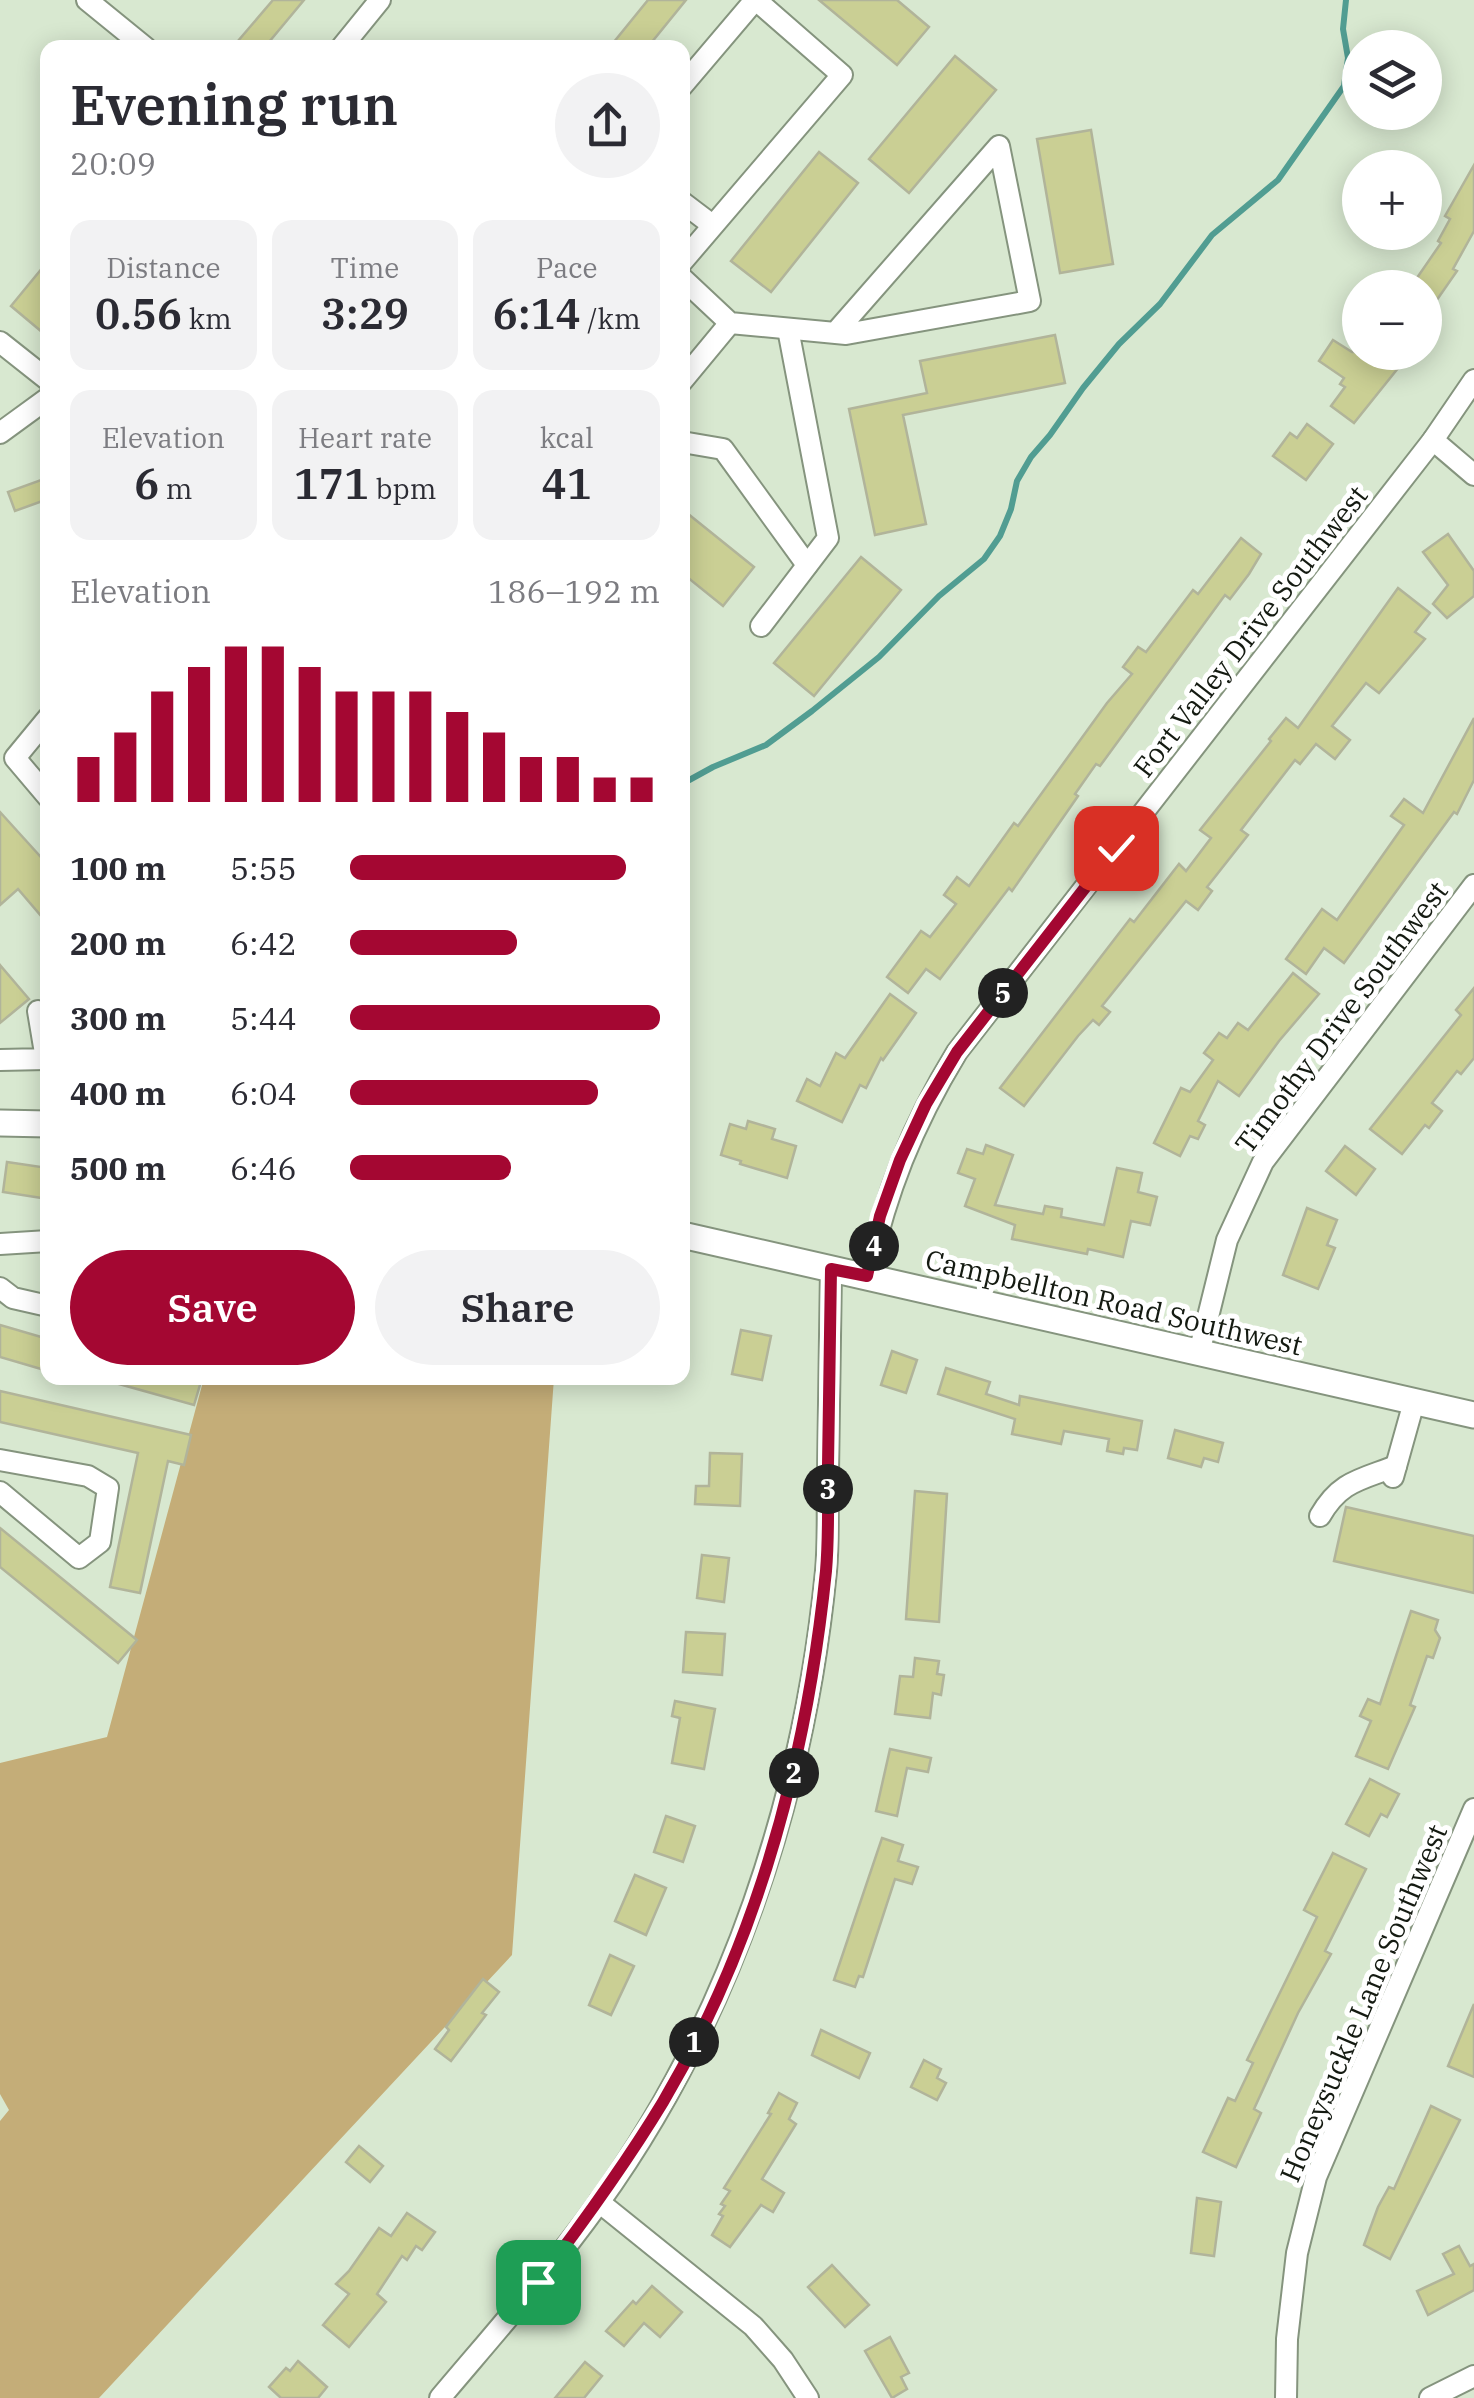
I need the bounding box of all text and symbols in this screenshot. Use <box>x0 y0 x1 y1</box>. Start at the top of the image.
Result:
map controls <box>1342 30 1442 370</box>
button: layers <box>1342 30 1442 130</box>
text: Evening run <box>70 69 398 140</box>
button: share <box>555 73 660 178</box>
text: 20:09 <box>70 142 156 184</box>
button: + <box>1342 150 1442 250</box>
text: Distance <box>106 249 220 286</box>
text: Time <box>331 249 399 286</box>
text: Pace <box>536 249 597 286</box>
button: − <box>1342 270 1442 370</box>
text: 0.56 <box>95 286 182 341</box>
text: 3:29 <box>321 286 409 341</box>
text: 6:14 <box>493 286 581 341</box>
text: km <box>182 300 232 337</box>
text: /km <box>581 300 641 337</box>
text: Elevation <box>102 419 225 456</box>
text: Heart rate <box>298 419 432 456</box>
text: kcal <box>540 419 594 456</box>
text: 6 <box>134 456 159 511</box>
text: 171 <box>294 456 369 511</box>
text: 41 <box>541 456 592 511</box>
text: m <box>159 470 193 507</box>
text: bpm <box>369 470 436 507</box>
street label: Fort Valley Drive Southwest <box>1125 478 1376 784</box>
text: Elevation <box>70 570 211 612</box>
text: 186–192 m <box>488 570 660 612</box>
pin <box>1074 806 1159 891</box>
icon: check <box>1089 821 1144 876</box>
text: 100 m <box>70 847 166 889</box>
text: 5:55 <box>230 847 297 889</box>
street label: Timothy Drive Southwest <box>1226 873 1456 1161</box>
text: 200 m <box>70 922 166 964</box>
text: 6:42 <box>230 922 297 964</box>
pin: 5 <box>978 968 1028 1018</box>
text: 5 <box>995 974 1011 1011</box>
text: 300 m <box>70 997 166 1039</box>
text: 5:44 <box>230 997 297 1039</box>
text: 400 m <box>70 1072 166 1114</box>
text: 6:04 <box>230 1072 297 1114</box>
text: 500 m <box>70 1147 166 1189</box>
text: 6:46 <box>230 1147 297 1189</box>
pin: 4 <box>849 1221 899 1271</box>
text: 4 <box>866 1227 882 1264</box>
street label: Campbellton Road Southwest <box>922 1241 1306 1363</box>
button: Save <box>70 1250 355 1365</box>
button: Share <box>375 1250 660 1365</box>
pin: 3 <box>803 1464 853 1514</box>
text: 3 <box>820 1470 836 1507</box>
pin: 2 <box>769 1748 819 1798</box>
text: 2 <box>786 1754 802 1791</box>
street label: Honeysuckle Lane Southwest <box>1271 1819 1455 2187</box>
pin: 1 <box>669 2017 719 2067</box>
text: 1 <box>686 2023 702 2060</box>
pin <box>496 2240 581 2325</box>
icon: arrive <box>511 2255 566 2310</box>

